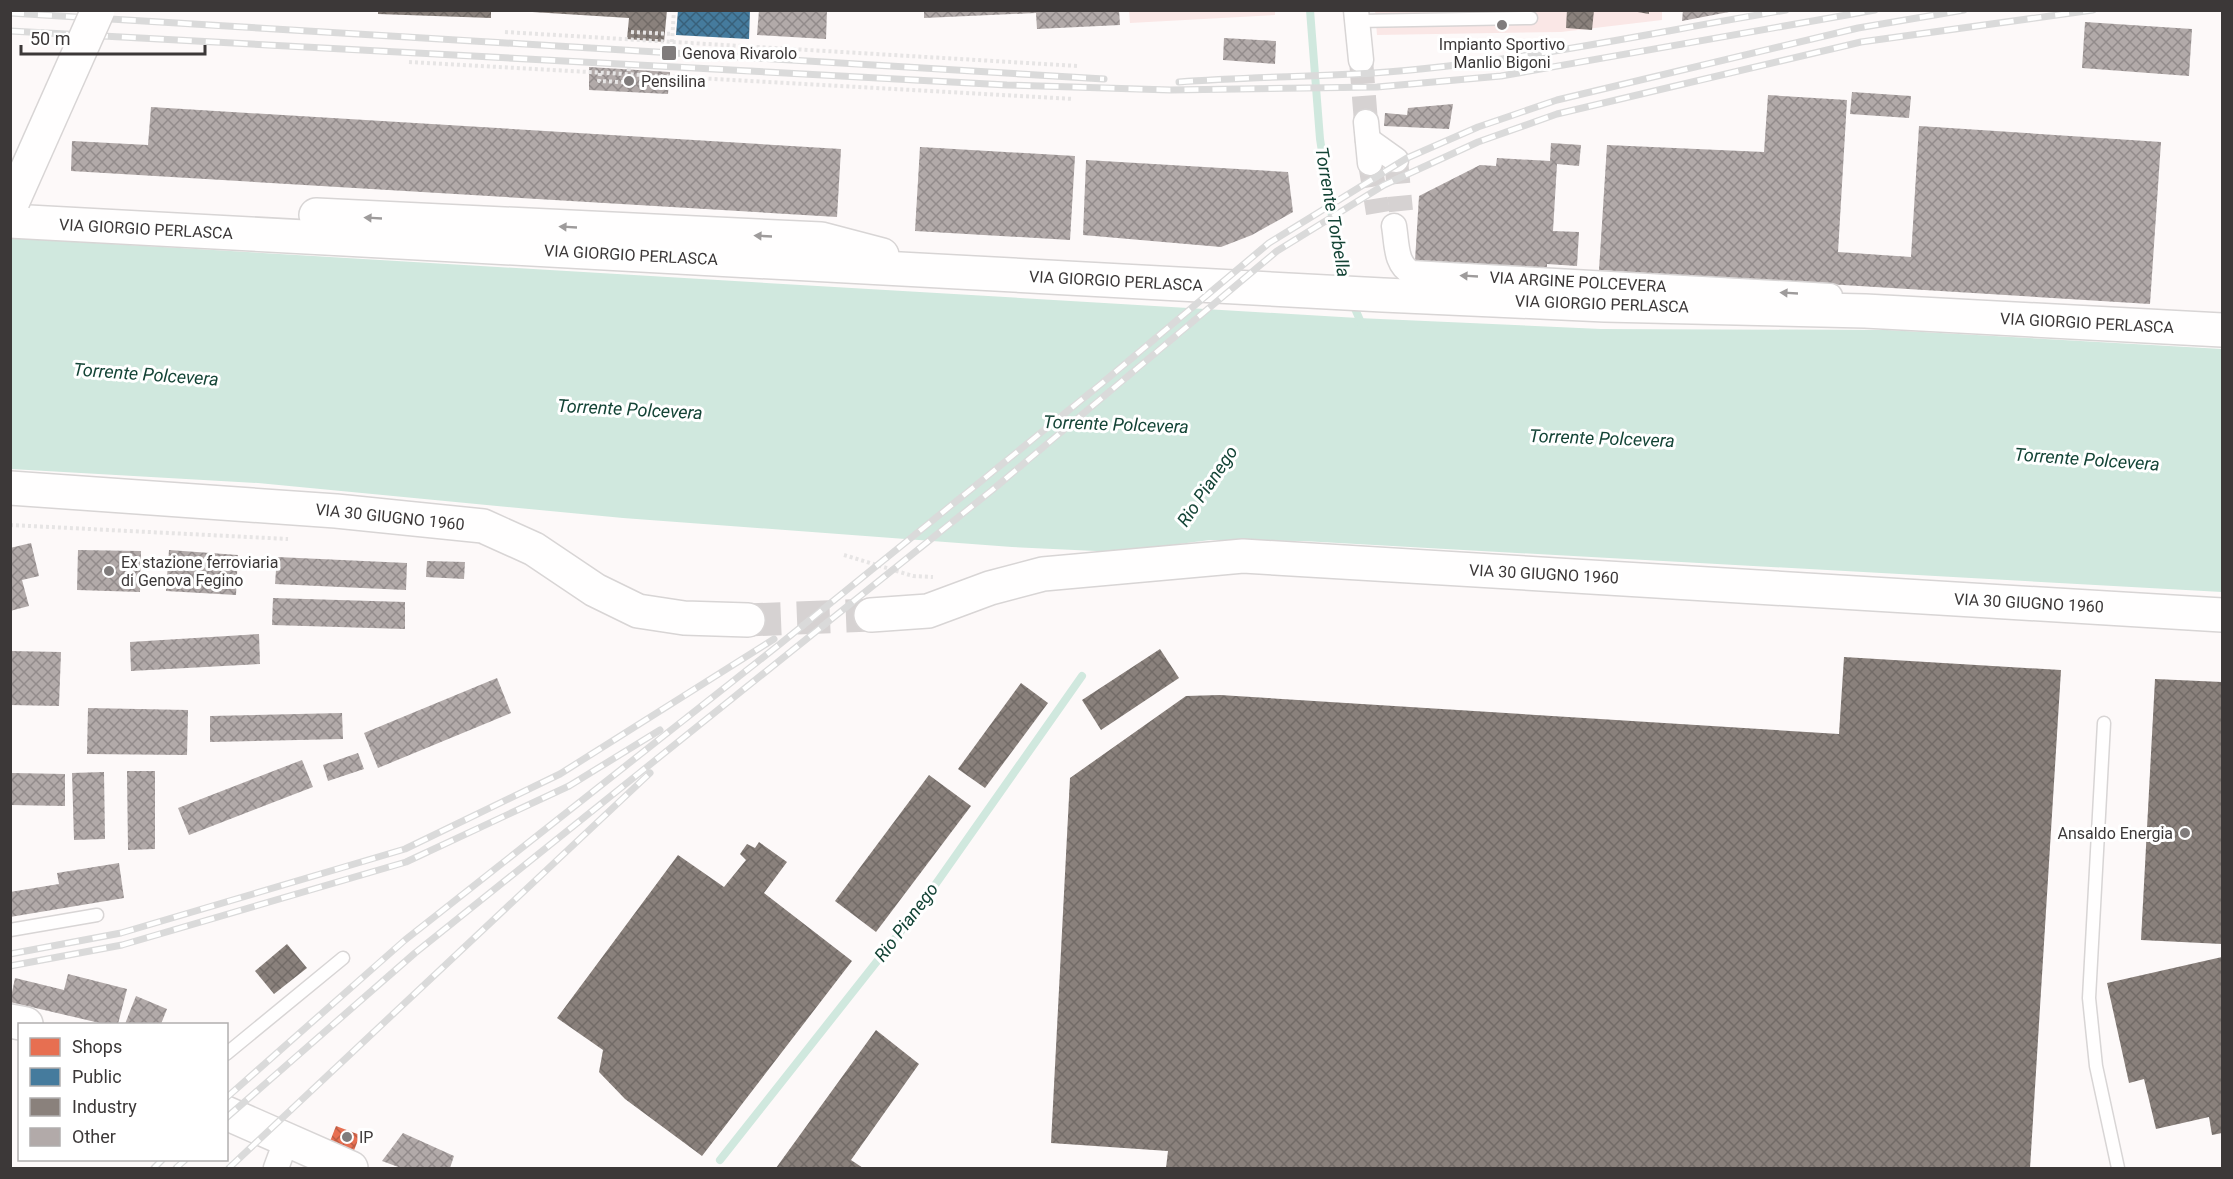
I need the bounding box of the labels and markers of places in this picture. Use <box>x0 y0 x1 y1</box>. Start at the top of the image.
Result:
marker: Impianto Sportivo Manlio Bigoni <box>1495 18 1509 32</box>
place label: Impianto Sportivo Manlio Bigoni <box>1439 35 1565 72</box>
marker: Genova Rivarolo <box>660 44 678 62</box>
place label: Genova Rivarolo <box>682 44 797 63</box>
place label: Pensilina <box>641 72 706 91</box>
marker: Pensilina <box>622 74 636 88</box>
place label: Ex stazione ferroviaria di Genova Fegino <box>121 553 278 590</box>
marker: Ex stazione ferroviaria di Genova Fegino <box>102 564 116 578</box>
place label: Ansaldo Energia <box>2057 824 2173 843</box>
marker: Ansaldo Energia <box>2178 826 2192 840</box>
place label: IP <box>359 1128 373 1147</box>
marker: IP <box>340 1130 354 1144</box>

